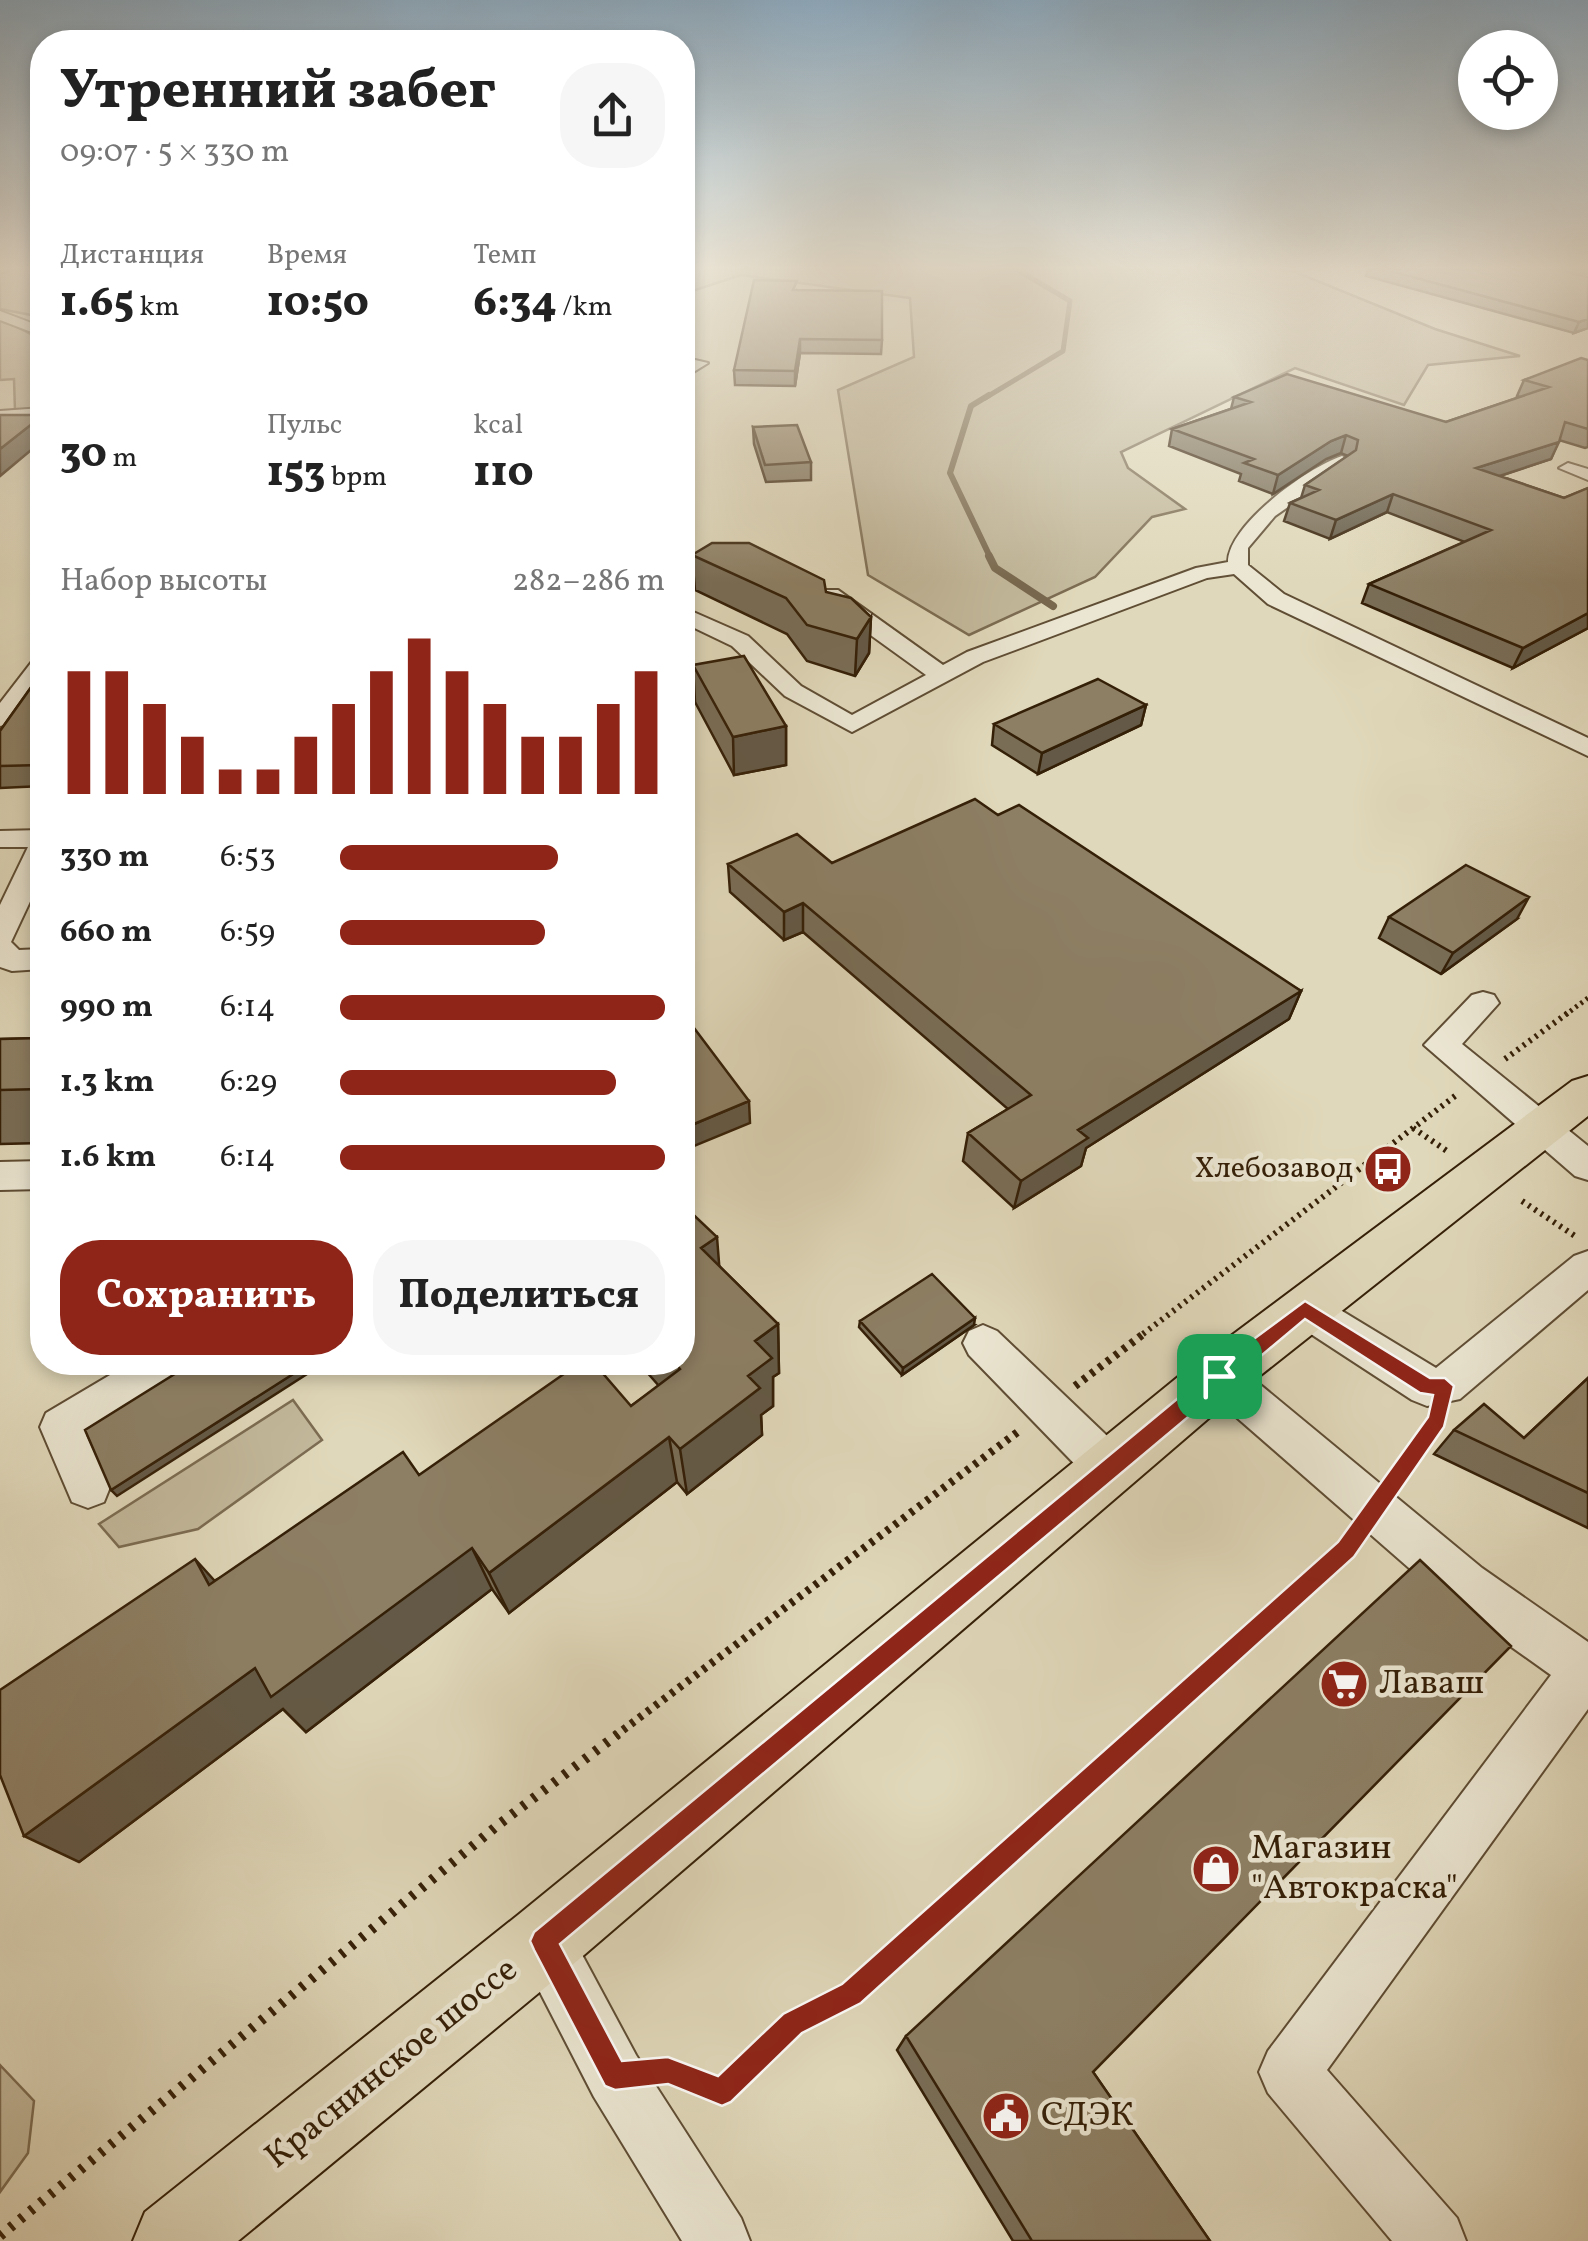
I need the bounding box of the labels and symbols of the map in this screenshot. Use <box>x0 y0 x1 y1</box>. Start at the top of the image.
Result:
bus stop icon: Хлебозавод <box>1362 1143 1414 1195</box>
place label: Хлебозавод <box>1194 1148 1353 1190</box>
pin <box>1177 1334 1262 1419</box>
supermarket icon: Лаваш <box>1318 1658 1370 1710</box>
place label: Лаваш <box>1379 1660 1484 1708</box>
place label: Магазин "Автокраска" <box>1251 1825 1458 1913</box>
shop icon: Магазин "Автокраска" <box>1190 1843 1242 1895</box>
street label: Краснинское шоссе <box>256 1947 528 2181</box>
public building icon: СДЭК <box>980 2090 1032 2142</box>
place label: СДЭК <box>1041 2092 1134 2140</box>

